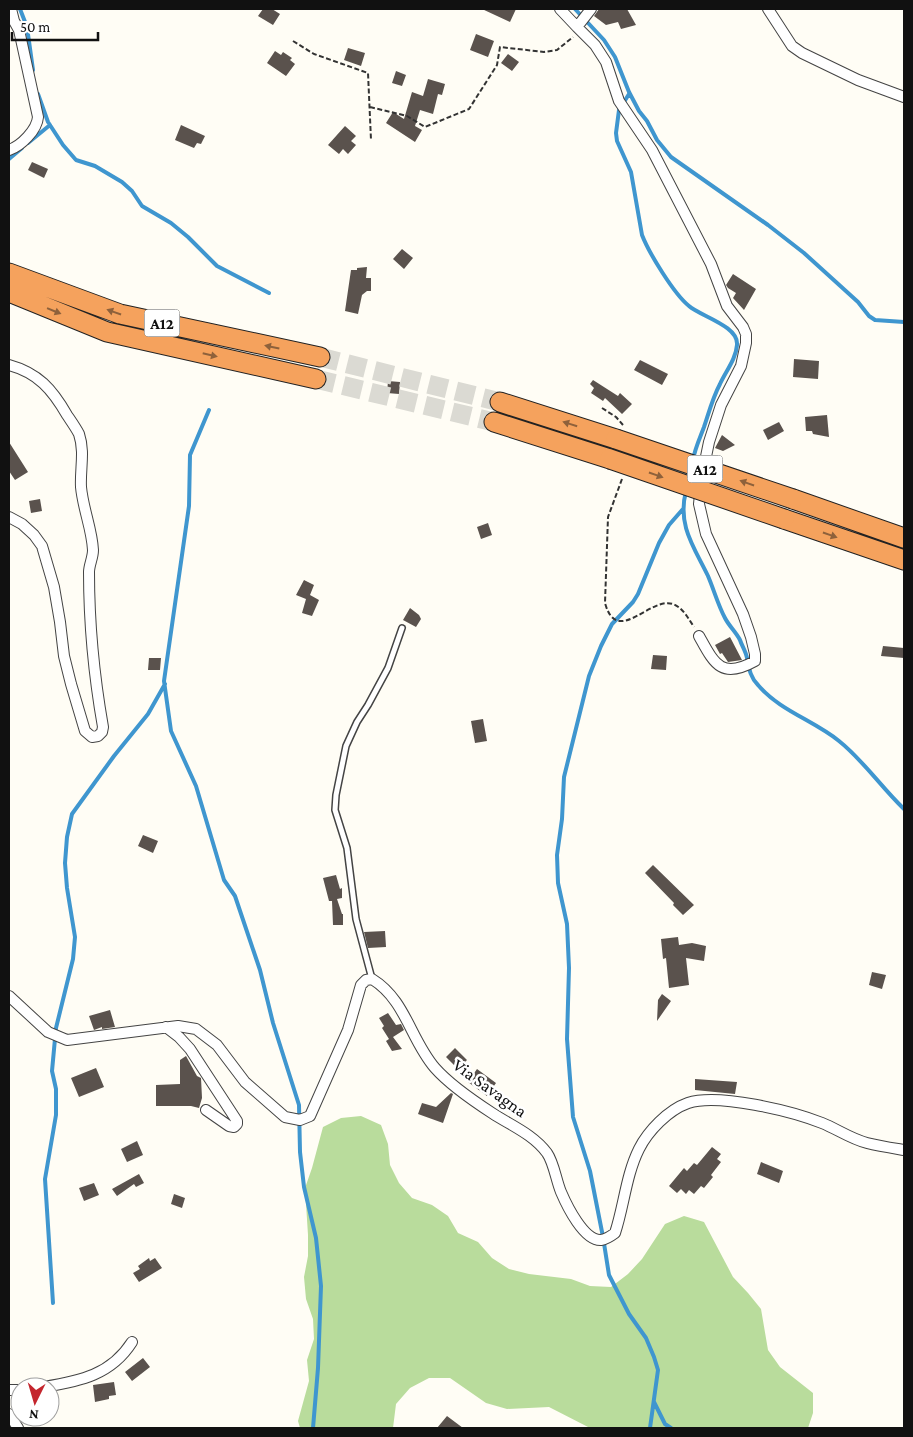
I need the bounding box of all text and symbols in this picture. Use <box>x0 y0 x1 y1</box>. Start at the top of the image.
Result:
scale bar <box>12 10 99 42</box>
text: 50 m <box>20 19 50 35</box>
one-way arrow <box>47 307 61 315</box>
one-way arrow <box>106 308 121 315</box>
road number: A12 <box>144 309 180 336</box>
one-way arrow <box>265 343 280 351</box>
one-way arrow <box>202 351 217 359</box>
one-way arrow <box>562 420 577 428</box>
road number: A12 <box>688 456 722 482</box>
one-way arrow <box>649 471 664 479</box>
one-way arrow <box>739 479 754 487</box>
one-way arrow <box>823 532 838 539</box>
street label: Via Savagna <box>449 1055 531 1121</box>
north arrow <box>10 1377 60 1427</box>
text: N <box>28 1407 39 1423</box>

